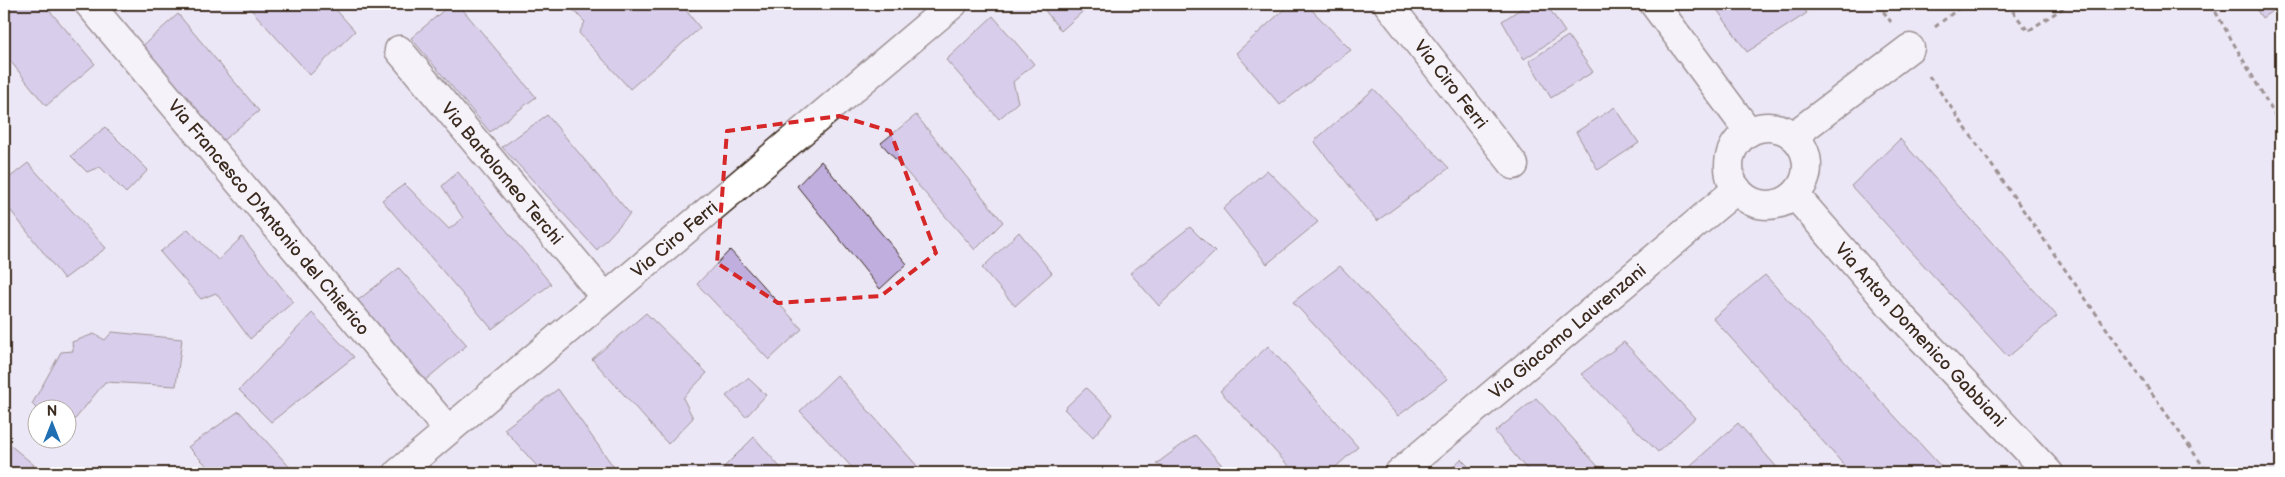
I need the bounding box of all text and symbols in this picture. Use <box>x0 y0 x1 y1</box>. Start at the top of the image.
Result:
street label: Via Ciro Ferri <box>1409 36 1492 133</box>
street label: Via Francesco D'Antonio del Chierico <box>163 96 374 340</box>
street label: Via Bartolomeo Terchi <box>436 99 567 249</box>
street label: Via Ciro Ferri <box>627 197 722 282</box>
street label: Via Anton Domenico Gabbiani <box>1831 239 2010 432</box>
street label: Via Giacomo Laurenzani <box>1485 260 1650 404</box>
north arrow <box>28 400 78 450</box>
text: N <box>47 403 57 420</box>

